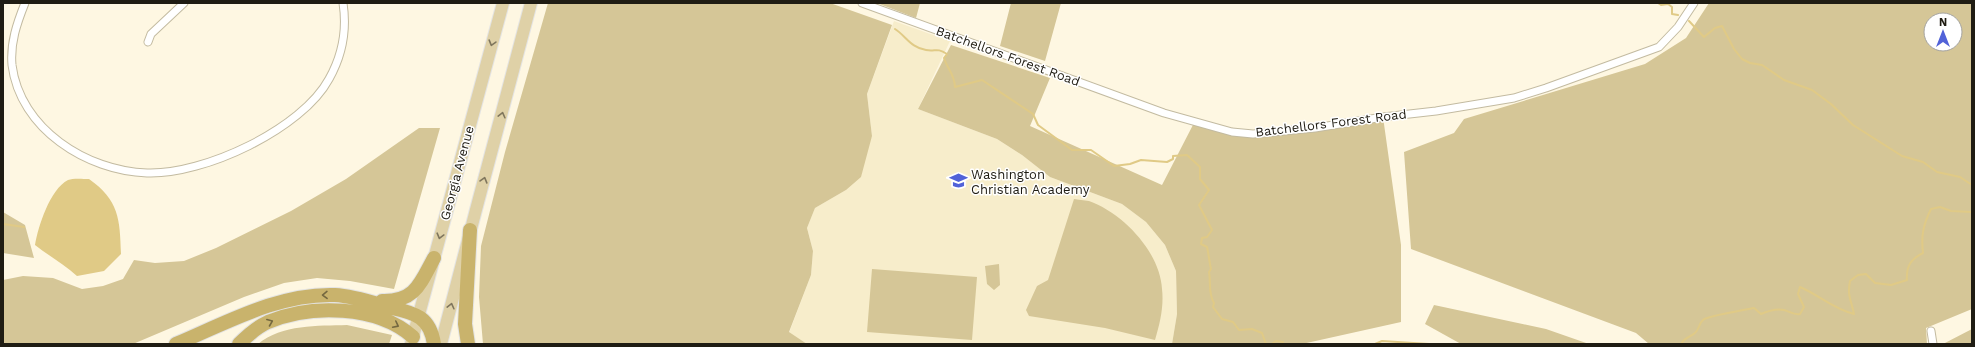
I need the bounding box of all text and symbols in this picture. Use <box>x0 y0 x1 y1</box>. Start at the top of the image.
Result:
north arrow <box>1923 12 1963 52</box>
text: N <box>1939 16 1947 29</box>
street label: Batchellors Forest Road <box>934 23 1082 89</box>
one-way arrow <box>488 39 497 46</box>
street label: Batchellors Forest Road <box>1255 106 1407 140</box>
one-way arrow <box>497 112 506 119</box>
street label: Georgia Avenue <box>437 124 477 222</box>
place label: Washington Christian Academy <box>971 167 1090 197</box>
school or university icon: Washington Christian Academy <box>948 171 968 191</box>
one-way arrow <box>479 177 488 184</box>
one-way arrow <box>436 232 445 239</box>
one-way arrow <box>322 291 328 299</box>
one-way arrow <box>446 303 454 309</box>
one-way arrow <box>267 318 274 326</box>
one-way arrow <box>392 320 400 327</box>

